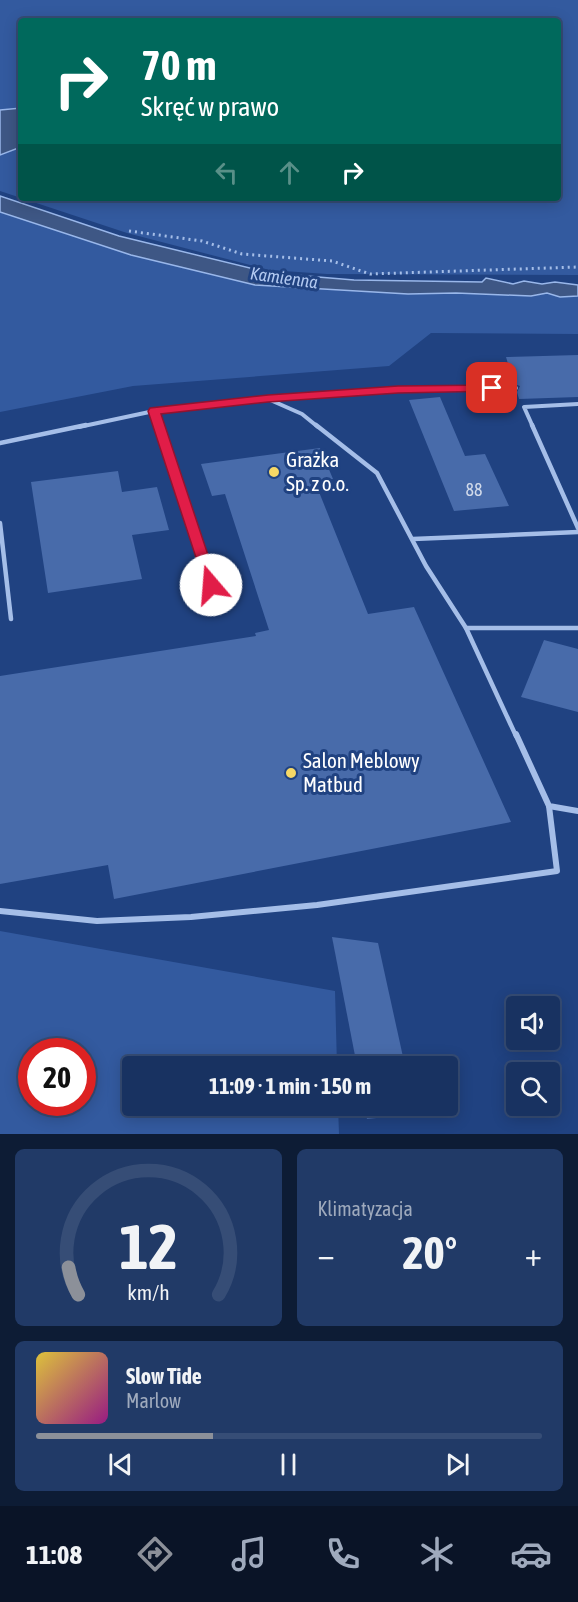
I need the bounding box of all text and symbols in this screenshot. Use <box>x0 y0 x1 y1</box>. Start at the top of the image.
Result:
text: 70 m <box>141 41 216 89</box>
icon: right <box>42 42 120 120</box>
text: Skręć w prawo <box>141 91 279 122</box>
icon: left <box>210 156 243 189</box>
icon: ahead <box>273 156 306 189</box>
icon: right <box>336 156 369 189</box>
water label: Kamienna <box>249 262 320 293</box>
pin <box>466 362 517 413</box>
icon: arrive <box>475 371 508 404</box>
place label: Grażka Sp. z o.o. <box>286 447 349 495</box>
marker: Grażka Sp. z o.o. <box>267 465 281 479</box>
house number: 88 <box>466 479 482 500</box>
position arrow <box>179 553 243 617</box>
place label: Salon Meblowy Matbud <box>303 748 420 796</box>
marker: Salon Meblowy Matbud <box>284 766 298 780</box>
map controls <box>506 996 560 1116</box>
button: sound <box>506 996 560 1050</box>
speed limit sign: 20 <box>18 1038 96 1116</box>
button: search <box>506 1062 560 1116</box>
text: 11:09 · 1 min · 150 m <box>209 1073 371 1099</box>
text: Klimatyzacja <box>318 1197 413 1220</box>
text: 12 <box>119 1211 178 1282</box>
text: 20° <box>402 1227 457 1279</box>
text: − <box>318 1235 335 1273</box>
text: + <box>525 1235 542 1273</box>
text: km/h <box>127 1280 170 1305</box>
text: Slow Tide <box>126 1363 202 1389</box>
text: Marlow <box>126 1389 181 1412</box>
icon: previous <box>104 1448 137 1481</box>
icon: pause <box>272 1448 305 1481</box>
icon: next <box>441 1448 474 1481</box>
icon: directions <box>134 1533 176 1575</box>
icon: music <box>228 1533 270 1575</box>
icon: phone <box>322 1533 364 1575</box>
icon: climate <box>416 1533 458 1575</box>
icon: car <box>510 1533 552 1575</box>
text: 11:08 <box>26 1539 82 1570</box>

